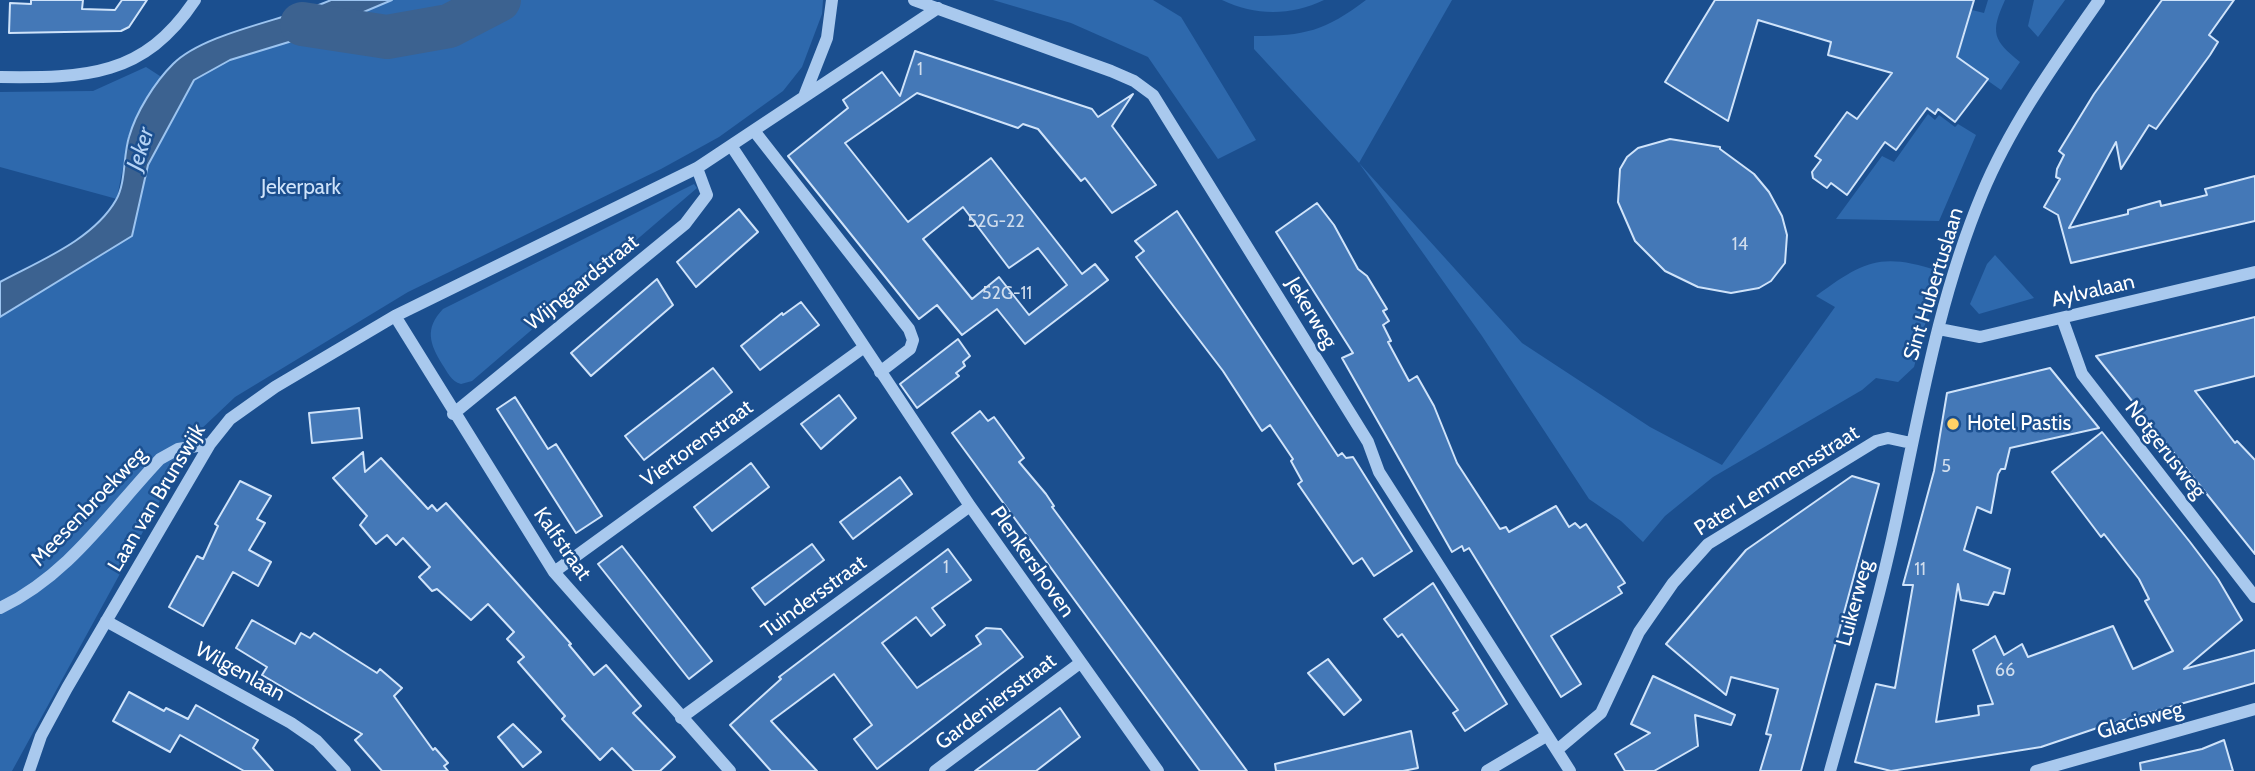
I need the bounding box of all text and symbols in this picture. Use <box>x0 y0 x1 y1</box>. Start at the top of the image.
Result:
house number: 1 <box>917 59 923 81</box>
water label: Jeker <box>121 124 161 174</box>
park label: Jekerpark <box>261 175 341 201</box>
street label: Sint Hubertuslaan <box>1899 205 1969 363</box>
house number: 52G-22 <box>967 211 1025 233</box>
street label: Wijngaardstraat <box>520 230 644 336</box>
house number: 14 <box>1732 234 1748 256</box>
street label: Aylvalaan <box>2049 269 2137 313</box>
street label: Jekerweg <box>1280 273 1342 353</box>
house number: 52G-11 <box>982 283 1032 305</box>
street label: Viertorenstraat <box>636 395 758 493</box>
street label: Notgerusweg <box>2119 396 2211 504</box>
place label: Hotel Pastis <box>1967 411 2071 437</box>
marker: Hotel Pastis <box>1945 416 1961 432</box>
street label: Laan van Brunswijk <box>103 420 211 576</box>
street label: Pater Lemmensstraat <box>1690 420 1864 542</box>
street label: Meesenbroekweg <box>26 442 152 572</box>
house number: 5 <box>1941 456 1951 478</box>
street label: Plenkershoven <box>984 502 1080 622</box>
street label: Kalfstraat <box>528 503 596 585</box>
street label: Tuindersstraat <box>757 550 871 644</box>
house number: 1 <box>943 557 949 579</box>
street label: Luikerweg <box>1831 557 1879 649</box>
house number: 11 <box>1914 559 1926 581</box>
street label: Wilgenlaan <box>191 637 289 707</box>
street label: Gardeniersstraat <box>931 648 1061 756</box>
house number: 66 <box>1995 660 2015 682</box>
street label: Glacisweg <box>2094 697 2186 745</box>

